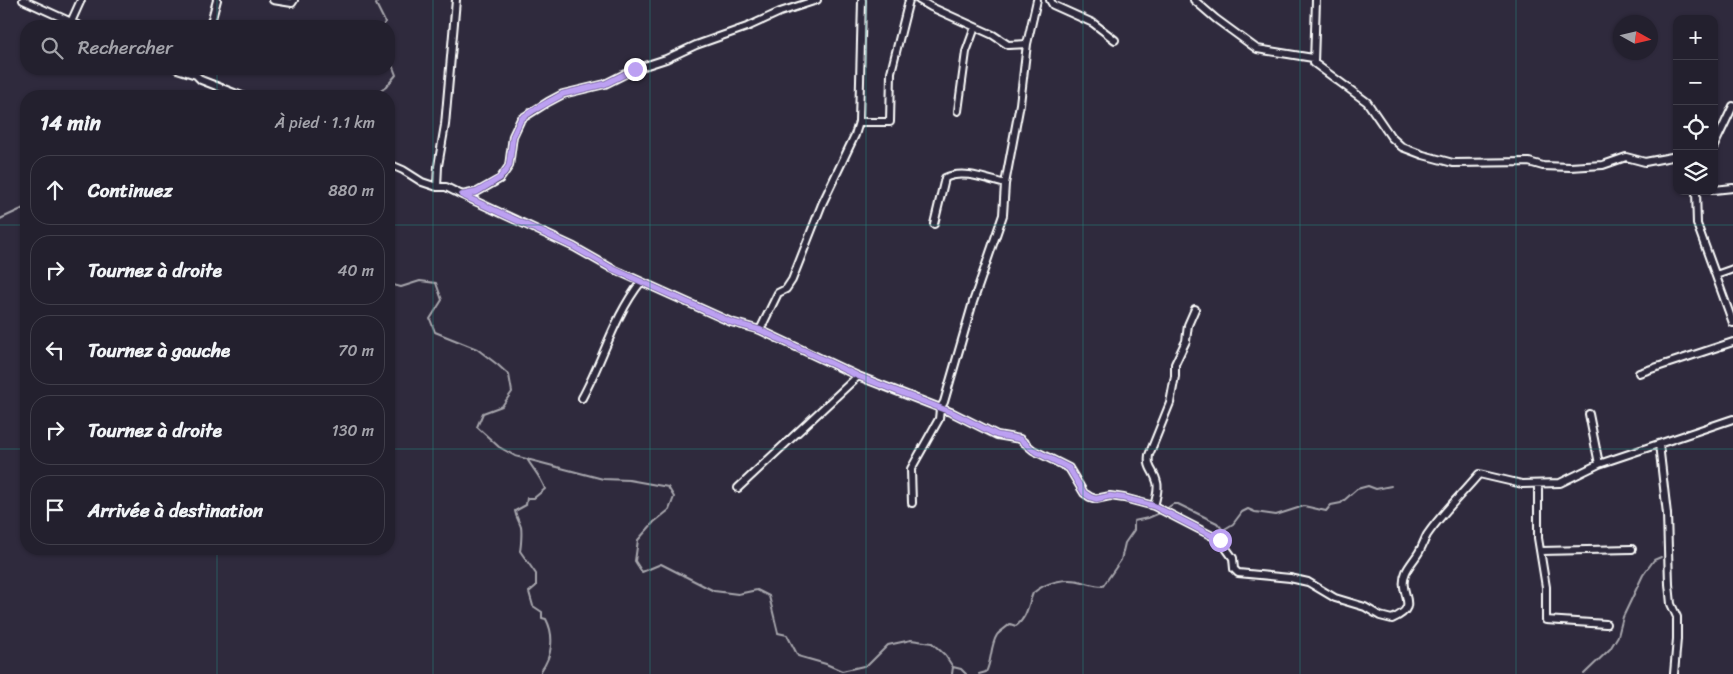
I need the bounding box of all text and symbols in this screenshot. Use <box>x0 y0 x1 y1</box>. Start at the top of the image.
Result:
north arrow <box>1613 15 1658 60</box>
map controls <box>1673 15 1718 195</box>
button: + <box>1673 15 1718 60</box>
search box <box>20 20 395 75</box>
text: Rechercher <box>78 31 173 64</box>
icon: search <box>38 34 66 62</box>
route end <box>624 58 647 81</box>
button: − <box>1673 60 1718 105</box>
text: 14 min <box>40 104 101 142</box>
button: locate <box>1673 105 1718 150</box>
text: À pied · 1.1 km <box>275 108 375 137</box>
button: layers <box>1673 150 1718 195</box>
text: Continuez <box>88 174 173 207</box>
icon: ahead <box>41 176 69 204</box>
text: 880 m <box>328 176 374 205</box>
text: Tournez à droite <box>88 254 222 287</box>
icon: right <box>41 256 69 284</box>
text: 40 m <box>337 256 374 285</box>
text: Tournez à gauche <box>88 334 230 367</box>
icon: left <box>41 336 69 364</box>
text: 70 m <box>338 336 374 365</box>
text: Tournez à droite <box>88 414 222 447</box>
icon: right <box>41 416 69 444</box>
text: 130 m <box>332 416 374 445</box>
text: Arrivée à destination <box>88 494 263 527</box>
icon: arrive <box>41 496 69 524</box>
route start <box>1209 529 1232 552</box>

